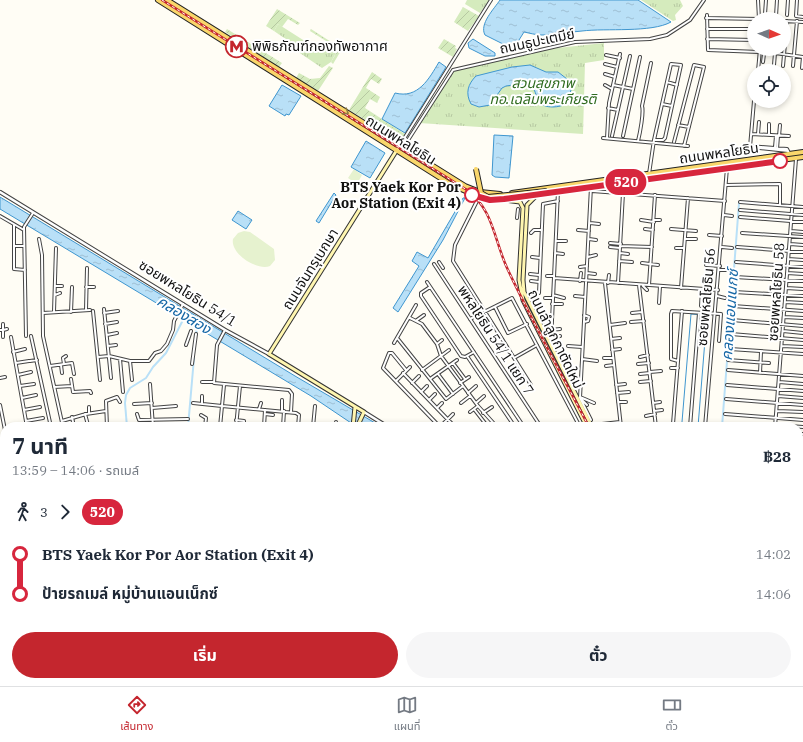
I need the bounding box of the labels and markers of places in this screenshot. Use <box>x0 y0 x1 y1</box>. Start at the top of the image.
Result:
metro station icon: พิพิธภัณฑ์กองทัพอากาศ <box>224 33 250 59</box>
place label: พิพิธภัณฑ์กองทัพอากาศ <box>252 37 388 55</box>
unlabelled marker <box>772 153 788 169</box>
place label: BTS Yaek Kor Por Aor Station (Exit 4) <box>331 178 461 212</box>
marker: BTS Yaek Kor Por Aor Station (Exit 4) <box>464 187 480 203</box>

